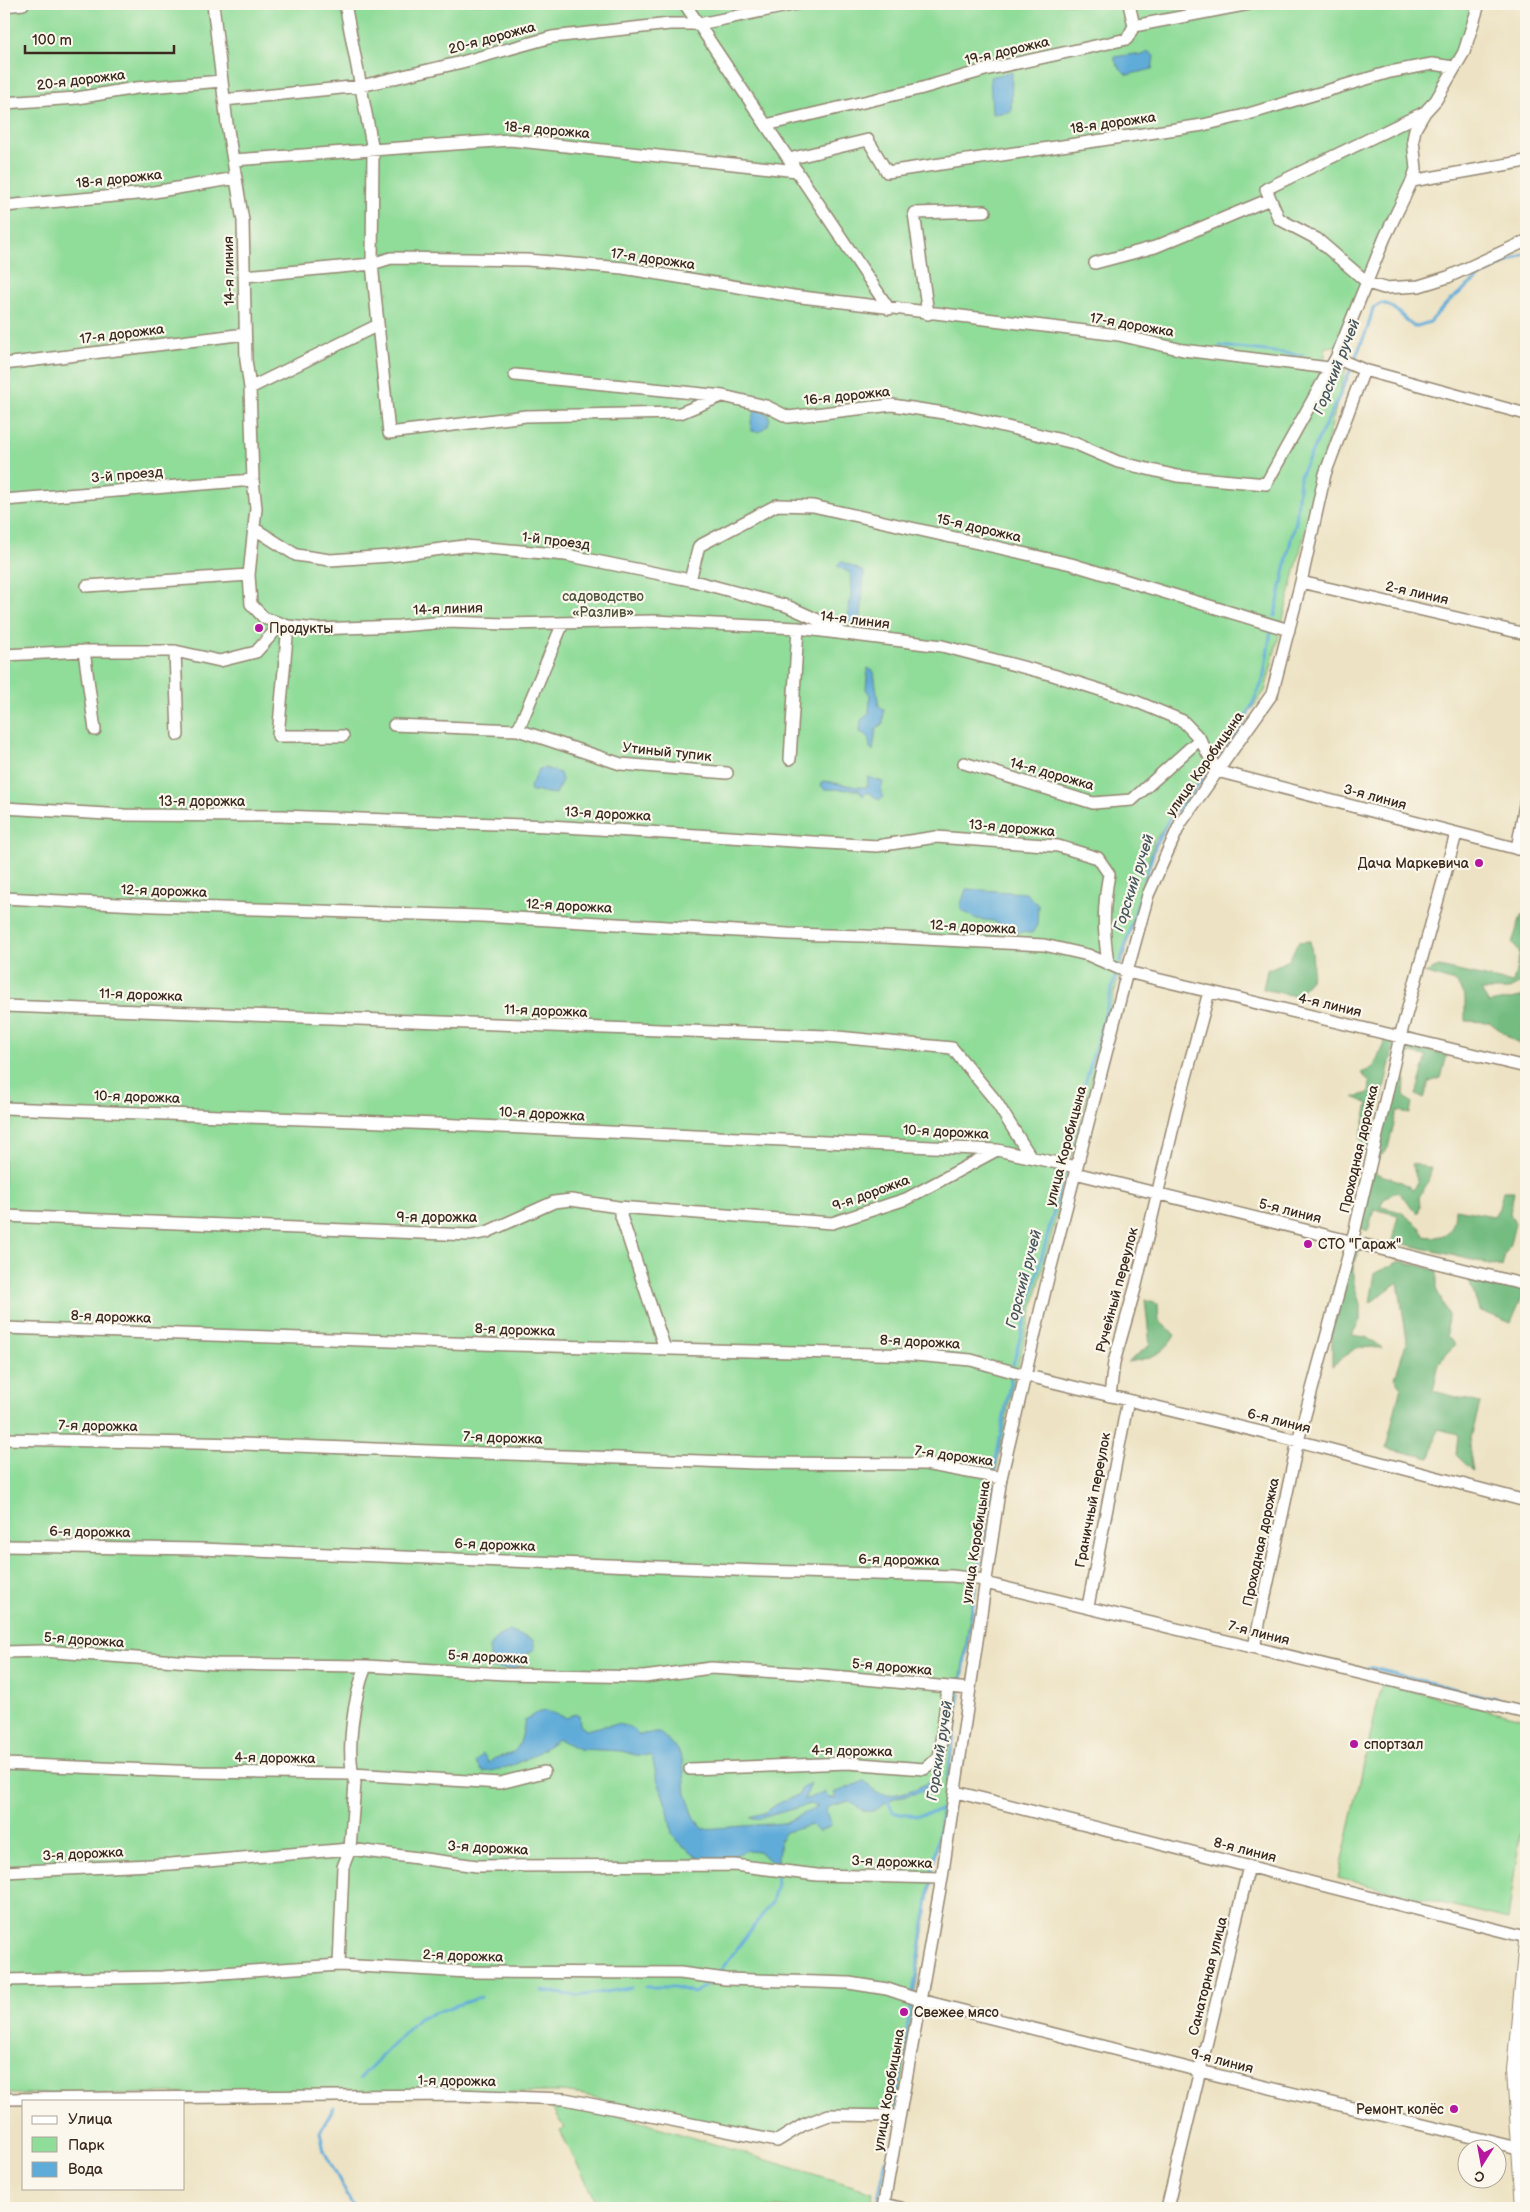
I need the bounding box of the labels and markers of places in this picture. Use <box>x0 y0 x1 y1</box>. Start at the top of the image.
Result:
place label: Продукты <box>269 620 333 637</box>
marker: Продукты <box>253 622 265 634</box>
place label: Дача Маркевича <box>1358 855 1470 872</box>
marker: Дача Маркевича <box>1473 857 1485 869</box>
place label: СТО "Гараж" <box>1318 1236 1401 1253</box>
marker: СТО "Гараж" <box>1302 1238 1314 1250</box>
place label: спортзал <box>1364 1736 1423 1753</box>
marker: спортзал <box>1348 1738 1360 1750</box>
place label: Свежее мясо <box>914 2004 999 2021</box>
marker: Свежее мясо <box>898 2006 910 2018</box>
place label: Ремонт колёс <box>1356 2101 1444 2118</box>
marker: Ремонт колёс <box>1448 2103 1460 2115</box>

